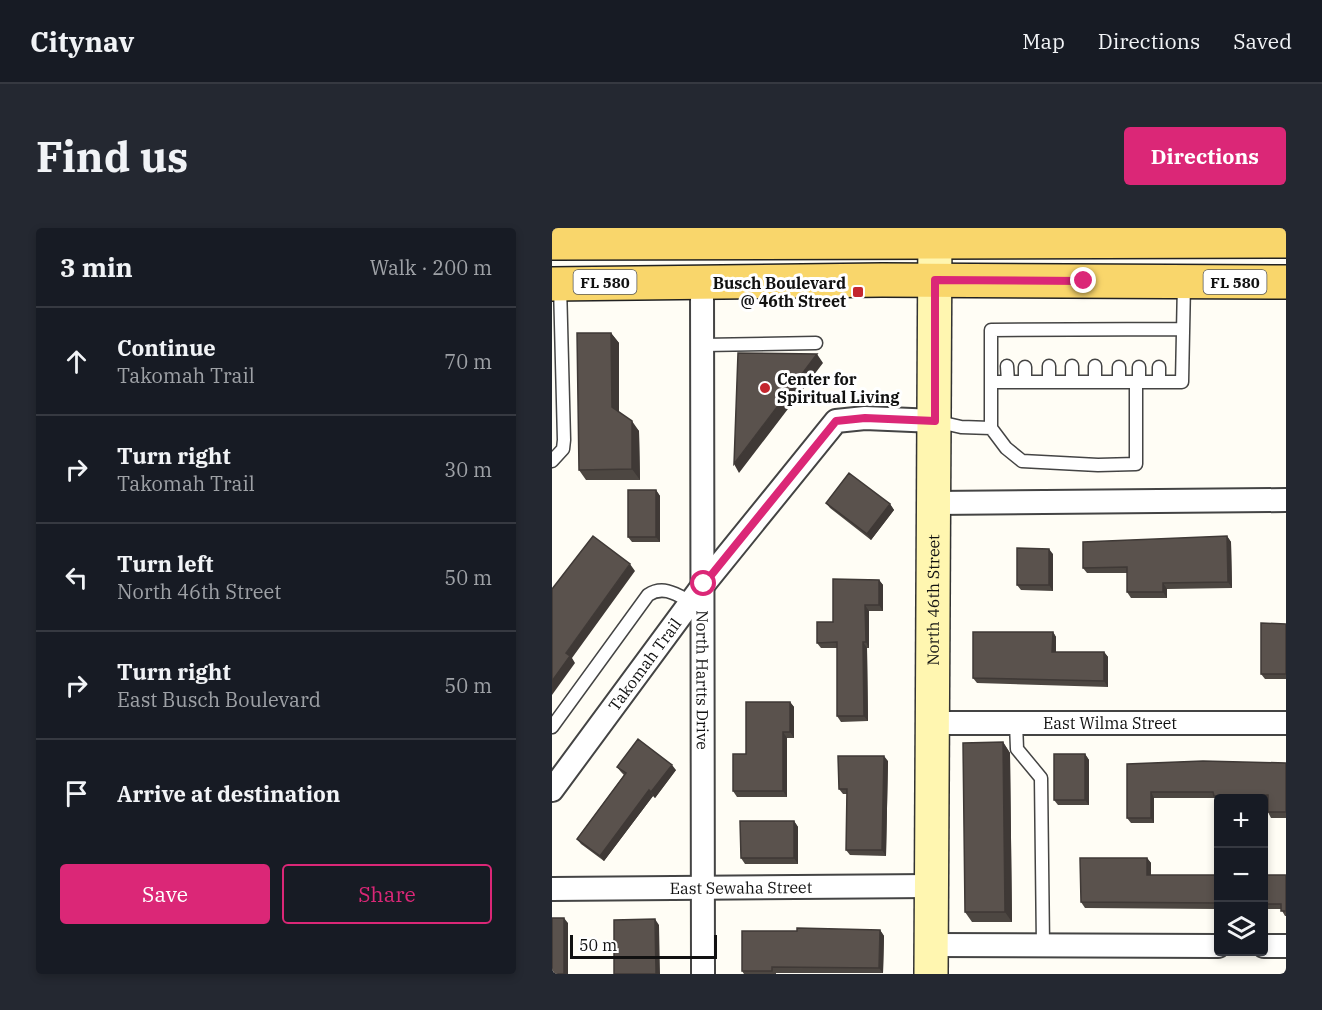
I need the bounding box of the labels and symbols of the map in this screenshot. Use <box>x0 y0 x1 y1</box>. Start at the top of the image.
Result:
route end <box>1070 267 1096 293</box>
road number: FL 580 <box>574 270 636 294</box>
road number: FL 580 <box>1204 270 1266 294</box>
place label: Busch Boulevard @ 46th Street <box>713 273 846 311</box>
marker: Busch Boulevard @ 46th Street <box>851 285 865 299</box>
place label: Center for Spiritual Living <box>777 369 900 407</box>
marker: Center for Spiritual Living <box>758 381 772 395</box>
street label: North 46th Street <box>923 534 943 666</box>
route start <box>690 570 716 596</box>
street label: North Hartts Drive <box>692 610 713 750</box>
street label: Takomah Trail <box>604 614 686 715</box>
street label: East Wilma Street <box>1043 713 1177 733</box>
street label: East Sewaha Street <box>670 877 813 898</box>
scale bar <box>570 932 717 960</box>

